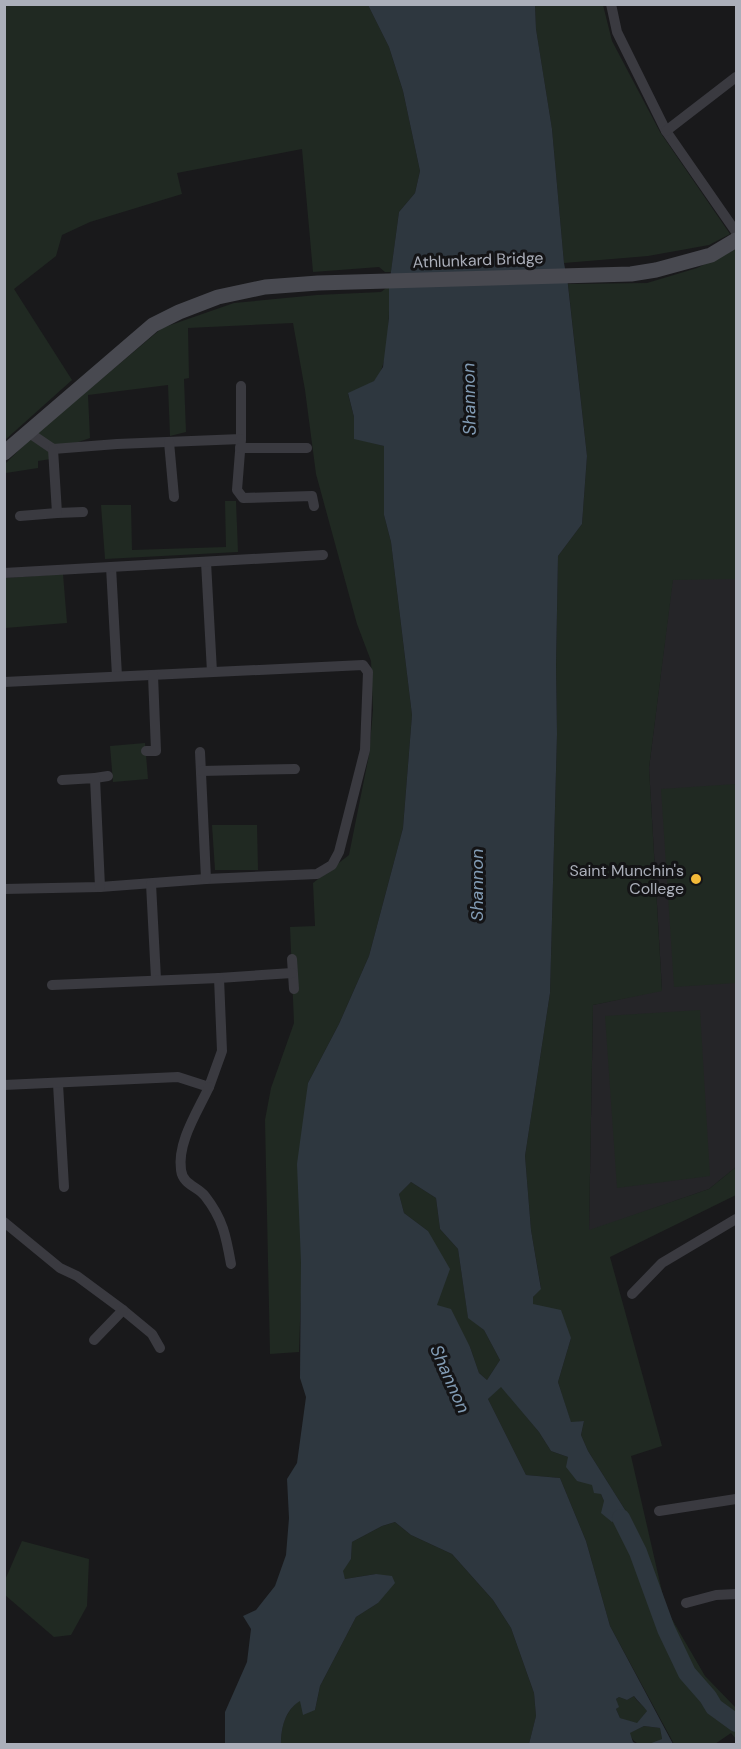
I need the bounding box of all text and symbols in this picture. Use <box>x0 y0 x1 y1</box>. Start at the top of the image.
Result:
street label: Athlunkard Bridge <box>412 247 544 273</box>
water label: Shannon <box>456 363 482 435</box>
water label: Shannon <box>465 849 489 921</box>
place label: Saint Munchin's College <box>570 860 684 899</box>
marker: Saint Munchin's College <box>689 872 703 886</box>
water label: Shannon <box>424 1341 476 1417</box>

